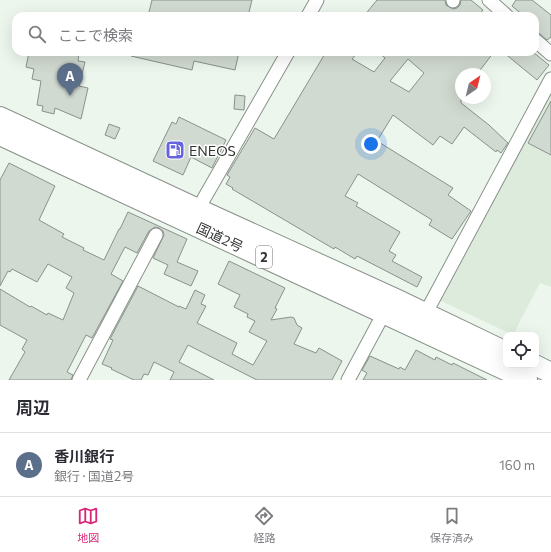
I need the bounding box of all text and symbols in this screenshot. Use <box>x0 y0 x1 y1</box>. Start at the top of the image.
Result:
search box <box>12 12 539 56</box>
icon: search <box>26 23 48 45</box>
text: ここで検索 <box>58 26 133 44</box>
pin: A <box>57 63 83 96</box>
north arrow <box>455 68 491 104</box>
your location <box>361 134 381 154</box>
fuel station icon: ENEOS <box>164 139 186 161</box>
place label: ENEOS <box>189 142 236 159</box>
street label: 国道2号 <box>194 219 246 255</box>
road number: 2 <box>256 246 272 268</box>
map controls <box>503 332 539 368</box>
button: locate <box>503 332 539 368</box>
text: 周辺 <box>16 397 50 418</box>
text: 香川銀行 <box>54 447 114 465</box>
text: A <box>24 457 34 473</box>
text: 160 m <box>499 457 535 473</box>
text: 銀行 · 国道2号 <box>54 468 134 484</box>
tab: 地図 <box>77 505 99 545</box>
tab: 経路 <box>253 505 275 545</box>
tab: 保存済み <box>430 505 474 545</box>

